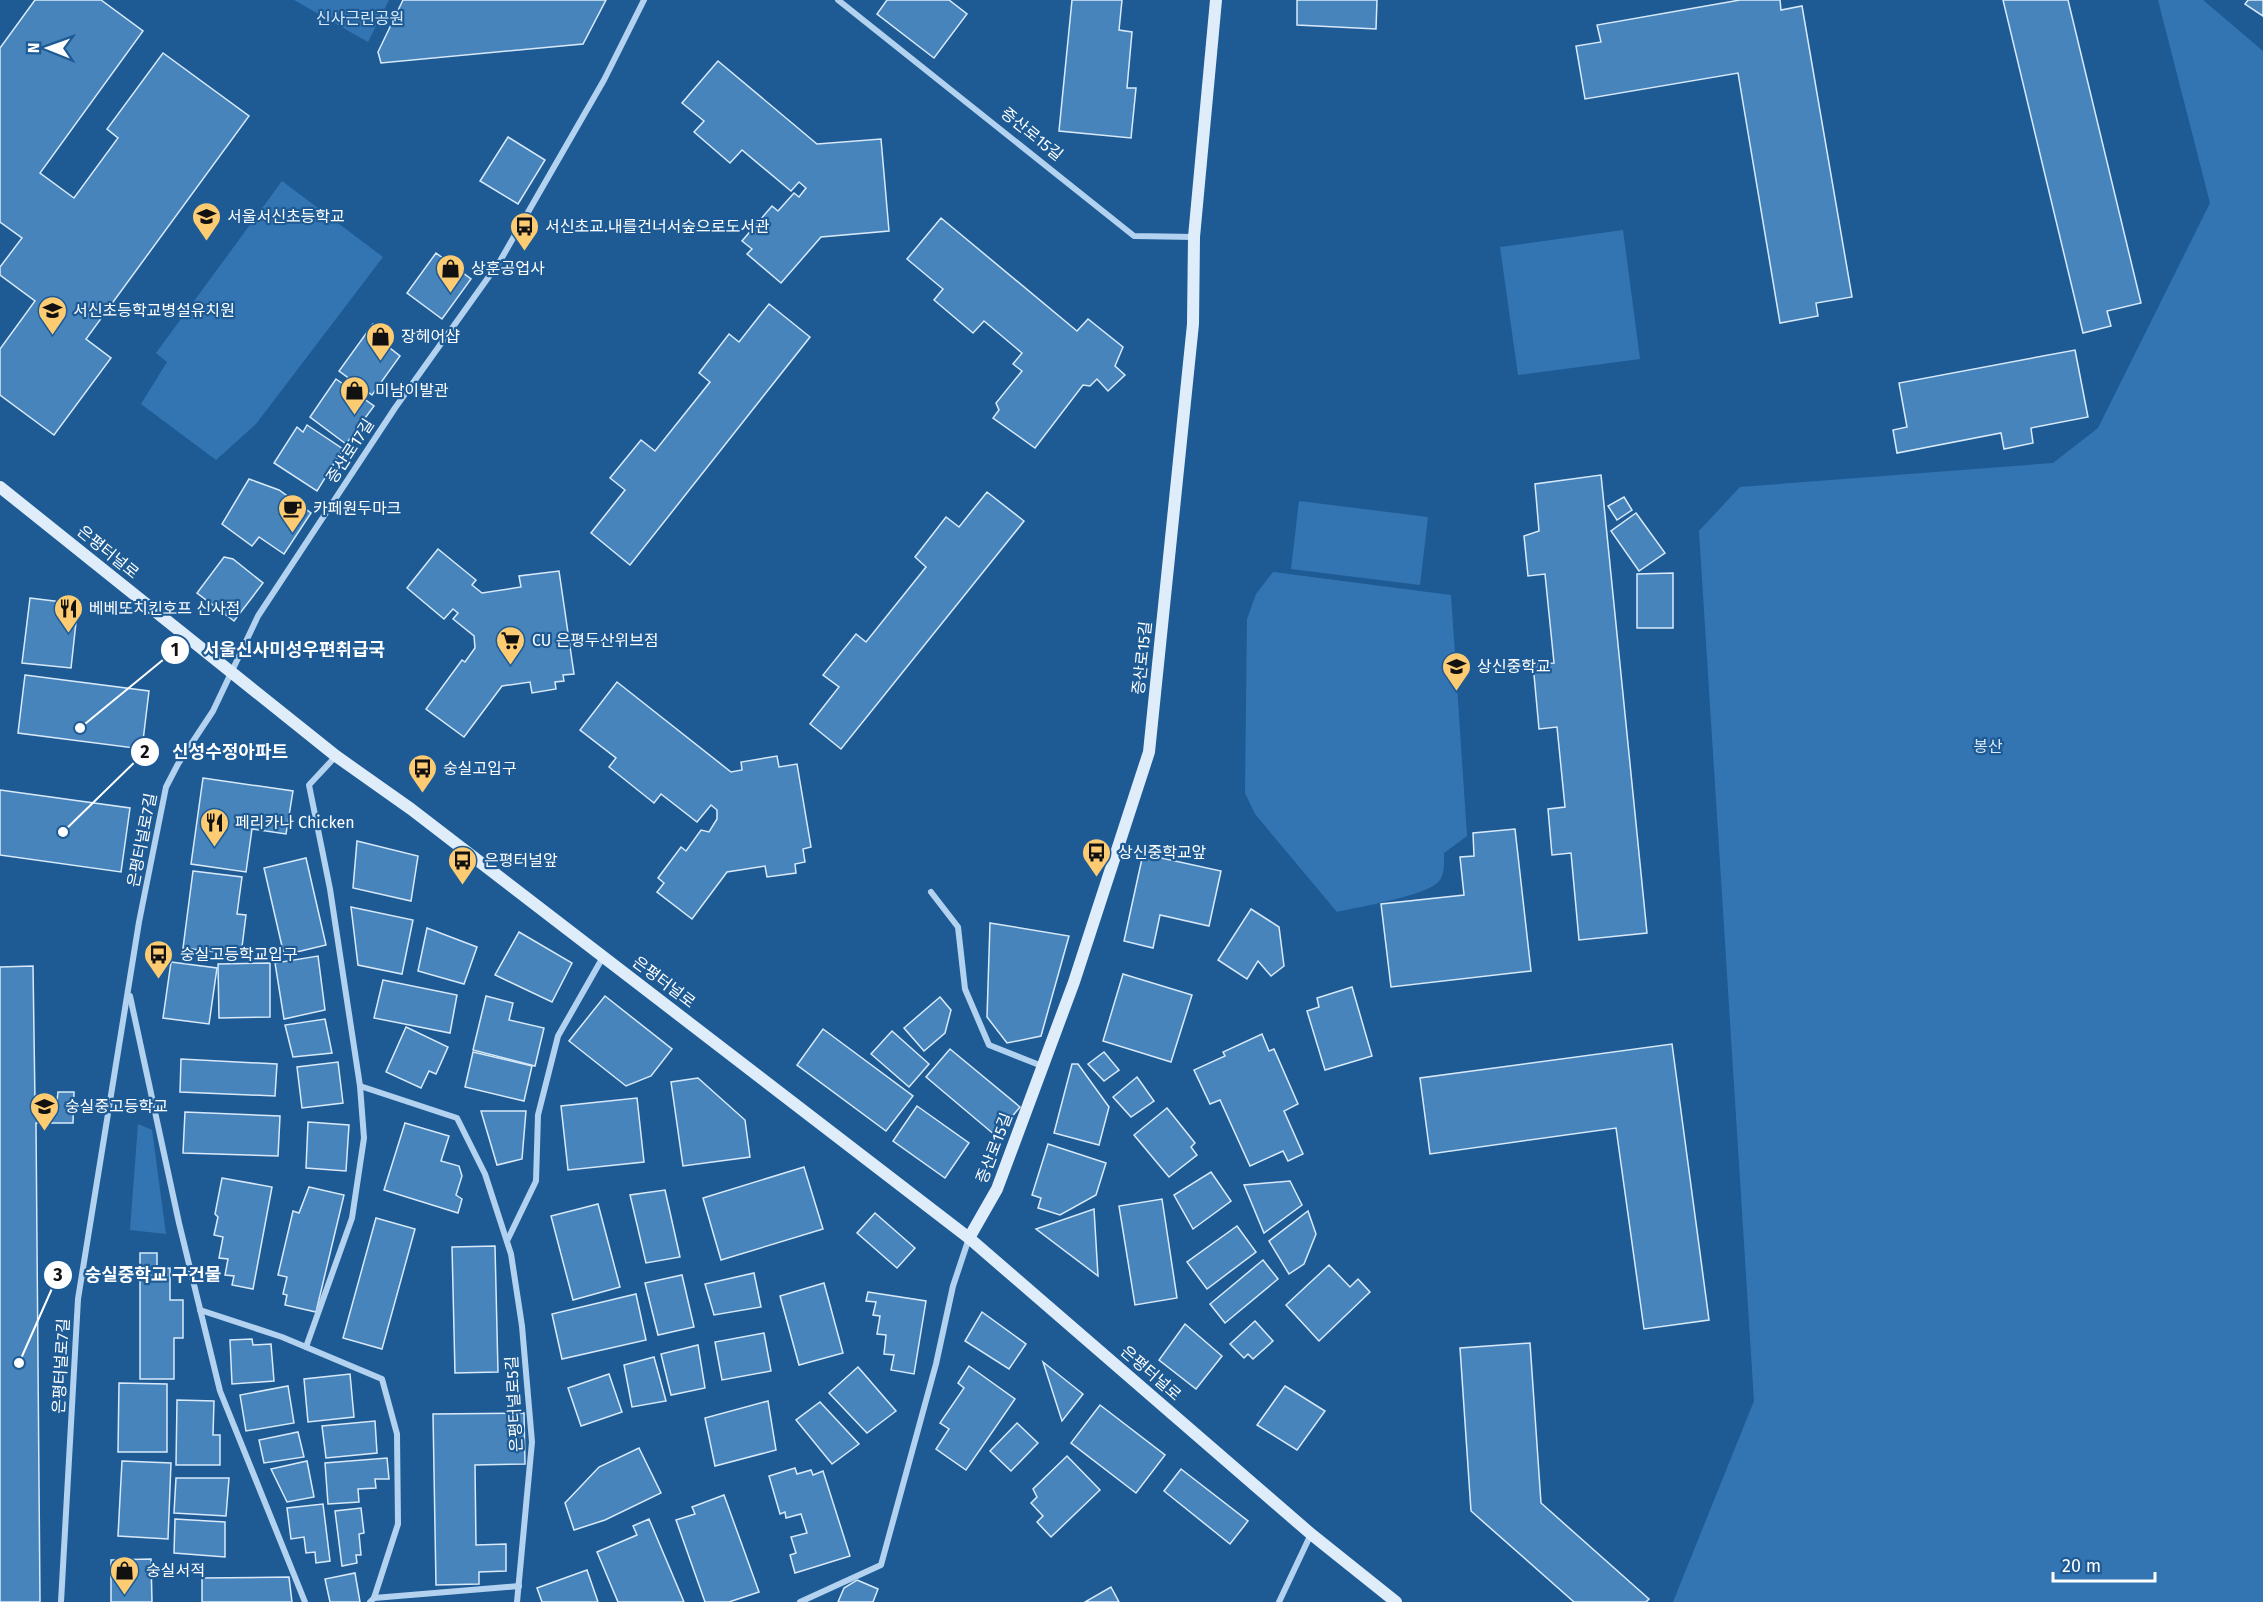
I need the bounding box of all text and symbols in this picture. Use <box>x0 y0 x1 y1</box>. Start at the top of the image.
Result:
park label: 신사근린공원 <box>316 9 404 28</box>
north arrow <box>18 18 78 78</box>
text: N <box>24 42 43 53</box>
street label: 증산로15길 <box>997 103 1067 165</box>
school or university icon: 서울서신초등학교 <box>190 200 222 242</box>
place label: 서울서신초등학교 <box>227 207 345 226</box>
bus stop icon: 서신초교.내를건너서숲으로도서관 <box>508 210 540 252</box>
place label: 서신초교.내를건너서숲으로도서관 <box>545 217 770 236</box>
shop icon: 상훈공업사 <box>434 252 466 294</box>
place label: 상훈공업사 <box>471 259 545 278</box>
school or university icon: 서신초등학교병설유치원 <box>36 294 68 336</box>
place label: 서신초등학교병설유치원 <box>73 301 235 320</box>
shop icon: 장헤어샵 <box>364 320 396 362</box>
place label: 장헤어샵 <box>401 327 460 346</box>
shop icon: 미남이발관 <box>338 374 370 416</box>
place label: 미남이발관 <box>375 381 449 400</box>
street label: 증산로17길 <box>322 415 378 487</box>
cafe icon: 카페원두마크 <box>276 492 308 534</box>
place label: 카페원두마크 <box>313 499 401 518</box>
street label: 은평터널로 <box>73 521 143 583</box>
restaurant icon: 베베또치킨호프 신사점 <box>52 592 84 634</box>
place label: 베베또치킨호프 신사점 <box>89 599 240 618</box>
street label: 증산로15길 <box>1129 620 1155 696</box>
supermarket icon: CU 은평두산위브점 <box>495 624 527 666</box>
place label: CU 은평두산위브점 <box>532 631 659 650</box>
callout: 서울신사미성우편취급국 <box>160 632 397 668</box>
text: 1 <box>171 639 179 661</box>
text: 서울신사미성우편취급국 <box>203 639 385 661</box>
school or university icon: 상신중학교 <box>1440 650 1472 692</box>
place label: 상신중학교 <box>1477 657 1551 676</box>
callout: 신성수정아파트 <box>130 734 300 770</box>
park label: 봉산 <box>1973 737 2003 756</box>
text: 2 <box>140 741 150 763</box>
text: 신성수정아파트 <box>172 741 288 763</box>
bus stop icon: 숭실고입구 <box>406 752 438 794</box>
place label: 숭실고입구 <box>443 759 517 778</box>
street label: 은평터널로7길 <box>124 791 160 889</box>
restaurant icon: 페리카나 Chicken <box>198 806 230 848</box>
place label: 페리카나 Chicken <box>235 813 355 832</box>
bus stop icon: 상신중학교앞 <box>1081 836 1113 878</box>
place label: 상신중학교앞 <box>1118 843 1207 862</box>
bus stop icon: 은평터널앞 <box>447 844 479 886</box>
place label: 은평터널앞 <box>484 851 558 870</box>
bus stop icon: 숭실고등학교입구 <box>143 938 175 980</box>
place label: 숭실고등학교입구 <box>180 945 298 964</box>
street label: 은평터널로 <box>629 952 699 1012</box>
school or university icon: 숭실중고등학교 <box>28 1090 60 1132</box>
place label: 숭실중고등학교 <box>65 1097 168 1116</box>
street label: 증산로15길 <box>972 1110 1016 1186</box>
callout: 숭실중학교 구건물 <box>43 1257 233 1293</box>
text: 3 <box>52 1264 63 1286</box>
text: 숭실중학교 구건물 <box>85 1264 221 1286</box>
street label: 은평터널로7길 <box>49 1318 73 1414</box>
street label: 은평터널로 <box>1117 1342 1185 1404</box>
street label: 은평터널로5길 <box>502 1355 526 1453</box>
scale bar <box>2053 1545 2155 1583</box>
shop icon: 숭실서적 <box>109 1554 141 1596</box>
text: 20 m <box>2062 1555 2101 1577</box>
place label: 숭실서적 <box>146 1561 205 1580</box>

